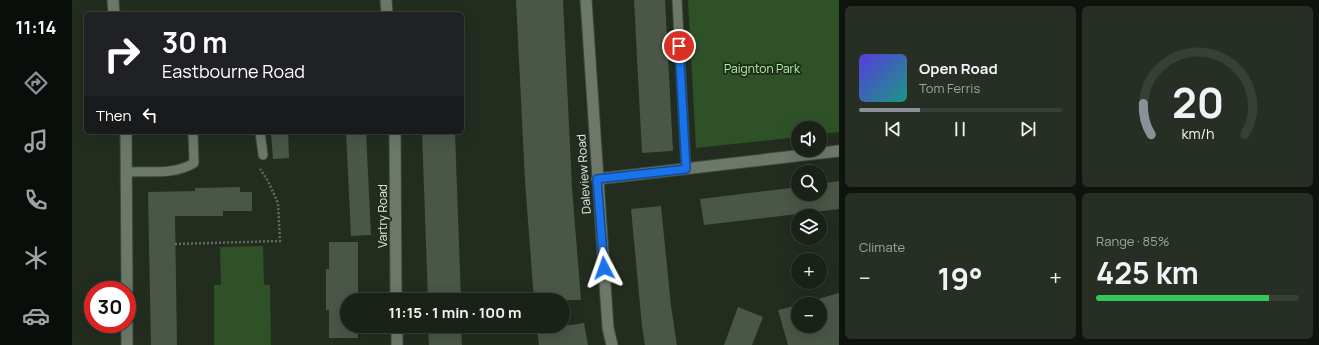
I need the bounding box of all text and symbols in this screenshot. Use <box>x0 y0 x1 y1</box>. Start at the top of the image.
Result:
text: 11:14 <box>16 15 56 39</box>
text: 30 m <box>162 23 227 61</box>
icon: right <box>96 28 148 80</box>
pin <box>662 29 696 63</box>
icon: arrive <box>668 35 690 57</box>
text: Open Road <box>919 58 998 79</box>
text: Eastbourne Road <box>162 59 305 83</box>
park label: Paignton Park <box>724 60 801 77</box>
icon: directions <box>22 69 50 97</box>
text: 20 <box>1171 73 1224 129</box>
text: Tom Ferris <box>919 79 980 97</box>
icon: left <box>139 104 161 126</box>
text: Then <box>96 105 131 126</box>
icon: previous <box>882 118 904 140</box>
icon: pause <box>949 118 971 140</box>
icon: next <box>1017 118 1039 140</box>
map controls <box>791 121 827 333</box>
button: sound <box>791 121 827 157</box>
text: km/h <box>1181 123 1214 142</box>
icon: music <box>22 127 50 155</box>
street label: Daleview Road <box>572 134 595 215</box>
button: search <box>791 165 827 201</box>
street label: Vartry Road <box>374 184 391 248</box>
icon: phone <box>22 186 50 214</box>
button: layers <box>791 209 827 245</box>
text: Range · 85% <box>1096 232 1169 250</box>
text: Climate <box>859 238 905 256</box>
icon: climate <box>22 244 50 272</box>
position arrow <box>583 247 625 289</box>
text: 425 km <box>1096 252 1199 293</box>
button: + <box>791 253 827 289</box>
text: 19° <box>937 258 983 299</box>
text: − <box>859 263 871 293</box>
text: + <box>1049 263 1062 293</box>
speed limit sign: 30 <box>84 281 136 333</box>
button: − <box>791 297 827 333</box>
icon: car <box>22 302 50 330</box>
text: 11:15 · 1 min · 100 m <box>388 302 522 323</box>

